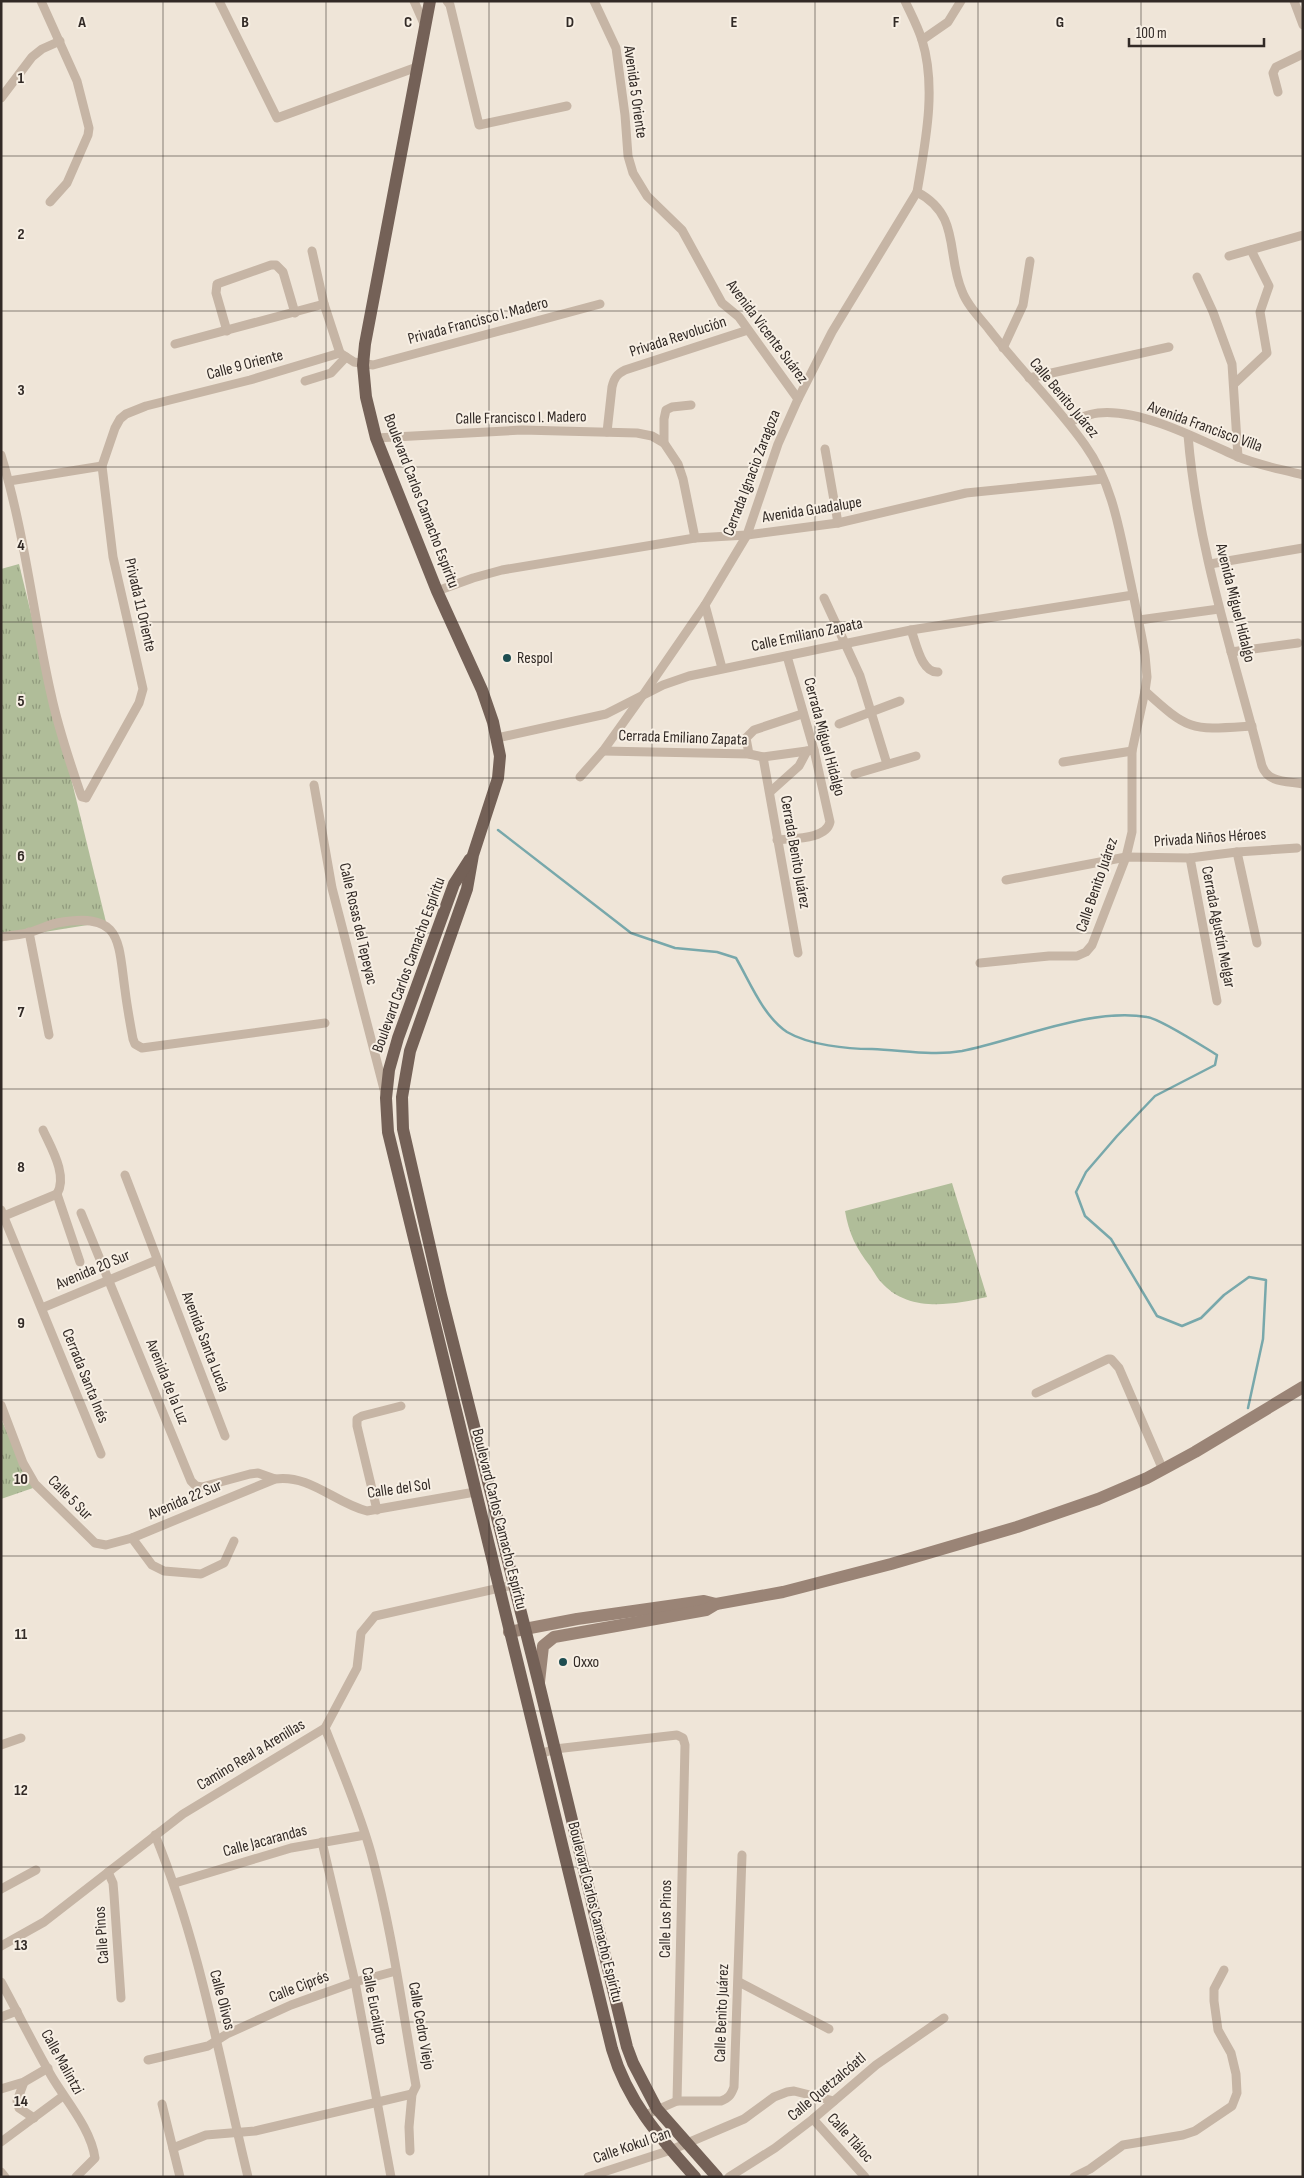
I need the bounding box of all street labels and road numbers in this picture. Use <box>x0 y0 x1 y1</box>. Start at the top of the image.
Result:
street label: Avenida 5 Oriente <box>619 43 651 140</box>
street label: Avenida Vicente Suárez <box>721 276 812 388</box>
street label: Privada Francisco I. Madero <box>406 293 550 349</box>
street label: Privada Revolución <box>627 312 729 362</box>
street label: Calle 9 Oriente <box>205 346 285 384</box>
street label: Calle Benito Juárez <box>1025 354 1103 442</box>
street label: Avenida Francisco Villa <box>1144 397 1265 457</box>
street label: Calle Francisco I. Madero <box>455 407 587 429</box>
street label: Cerrada Ignacio Zaragoza <box>719 407 785 539</box>
street label: Boulevard Carlos Camacho Espíritu <box>379 411 463 591</box>
street label: Avenida Guadalupe <box>760 493 863 527</box>
street label: Avenida Miguel Hidalgo <box>1211 541 1259 664</box>
street label: Privada 11 Oriente <box>120 556 160 654</box>
street label: Calle Emiliano Zapata <box>750 614 864 656</box>
street label: Cerrada Miguel Hidalgo <box>799 676 849 798</box>
street label: Cerrada Emiliano Zapata <box>618 726 748 750</box>
street label: Cerrada Benito Juárez <box>776 794 814 910</box>
street label: Privada Niños Héroes <box>1153 825 1267 851</box>
street label: Calle Benito Juárez <box>1072 835 1122 935</box>
street label: Calle Rosas del Tepeyac <box>335 861 381 987</box>
street label: Cerrada Agustín Melgar <box>1197 865 1239 990</box>
street label: Boulevard Carlos Camacho Espíritu <box>368 875 450 1055</box>
street label: Avenida 20 Sur <box>52 1246 133 1295</box>
street label: Avenida Santa Lucía <box>177 1288 233 1395</box>
street label: Cerrada Santa Inés <box>57 1326 113 1426</box>
street label: Avenida de la Luz <box>141 1336 193 1428</box>
street label: Boulevard Carlos Camacho Espíritu <box>467 1427 531 1611</box>
street label: Calle 5 Sur <box>44 1472 97 1525</box>
street label: Calle del Sol <box>366 1475 432 1503</box>
street label: Avenida 22 Sur <box>144 1476 225 1524</box>
street label: Camino Real a Arenillas <box>194 1715 309 1795</box>
street label: Boulevard Carlos Camacho Espíritu <box>563 1820 627 2004</box>
street label: Calle Jacarandas <box>221 1821 309 1861</box>
street label: Calle Los Pinos <box>656 1879 676 1958</box>
street label: Calle Pinos <box>90 1905 113 1964</box>
street label: Calle Benito Juárez <box>711 1963 733 2063</box>
street label: Calle Eucalipto <box>357 1966 391 2046</box>
street label: Calle Ciprés <box>266 1967 332 2007</box>
street label: Calle Olivos <box>205 1968 239 2032</box>
street label: Calle Cedro Viejo <box>404 1981 438 2071</box>
street label: Calle Malintzi <box>36 2026 88 2098</box>
street label: Calle Quetzalcóatl <box>784 2049 870 2125</box>
street label: Calle Tláloc <box>823 2109 877 2167</box>
street label: Calle Kokul Can <box>591 2124 673 2168</box>

